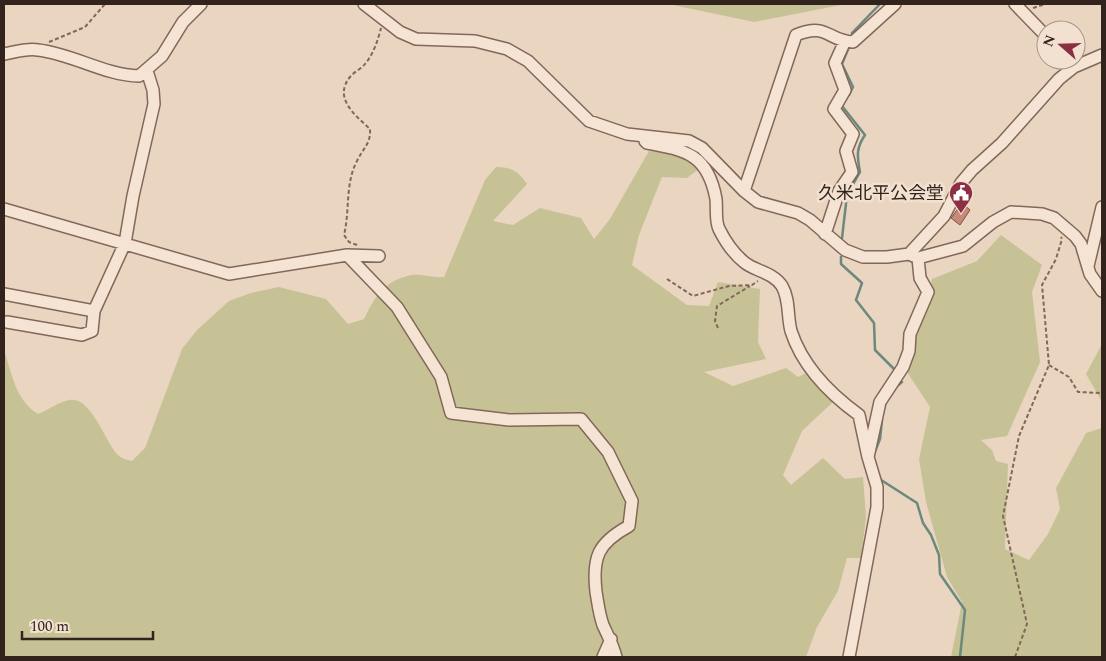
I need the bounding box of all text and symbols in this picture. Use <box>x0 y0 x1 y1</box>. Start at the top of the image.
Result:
north arrow <box>1036 20 1086 70</box>
text: N <box>1037 32 1061 50</box>
place label: 久米北平公会堂 <box>818 180 944 207</box>
public building icon: 久米北平公会堂 <box>948 180 974 214</box>
scale bar <box>22 608 154 640</box>
text: 100 m <box>30 615 69 638</box>

